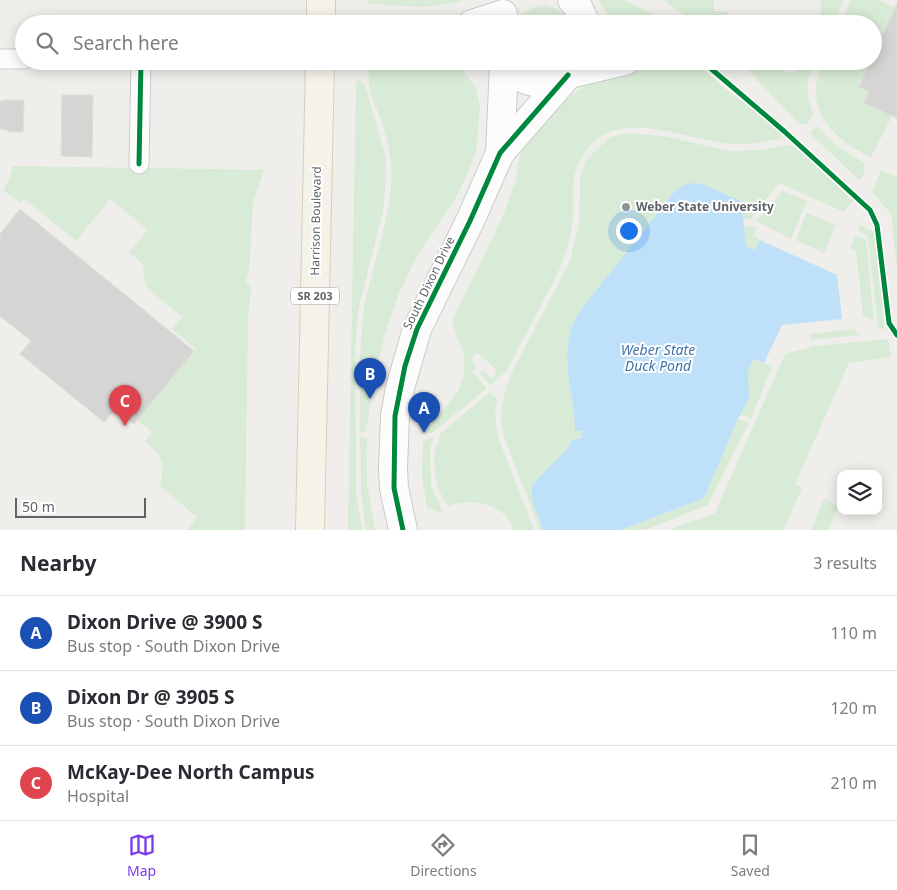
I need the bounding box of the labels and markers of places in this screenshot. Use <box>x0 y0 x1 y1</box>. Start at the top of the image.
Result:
place label: Weber State University <box>636 198 774 215</box>
marker: Weber State University <box>620 201 632 213</box>
pin: B <box>354 358 386 399</box>
pin: C <box>109 385 141 426</box>
pin: A <box>408 392 440 433</box>

